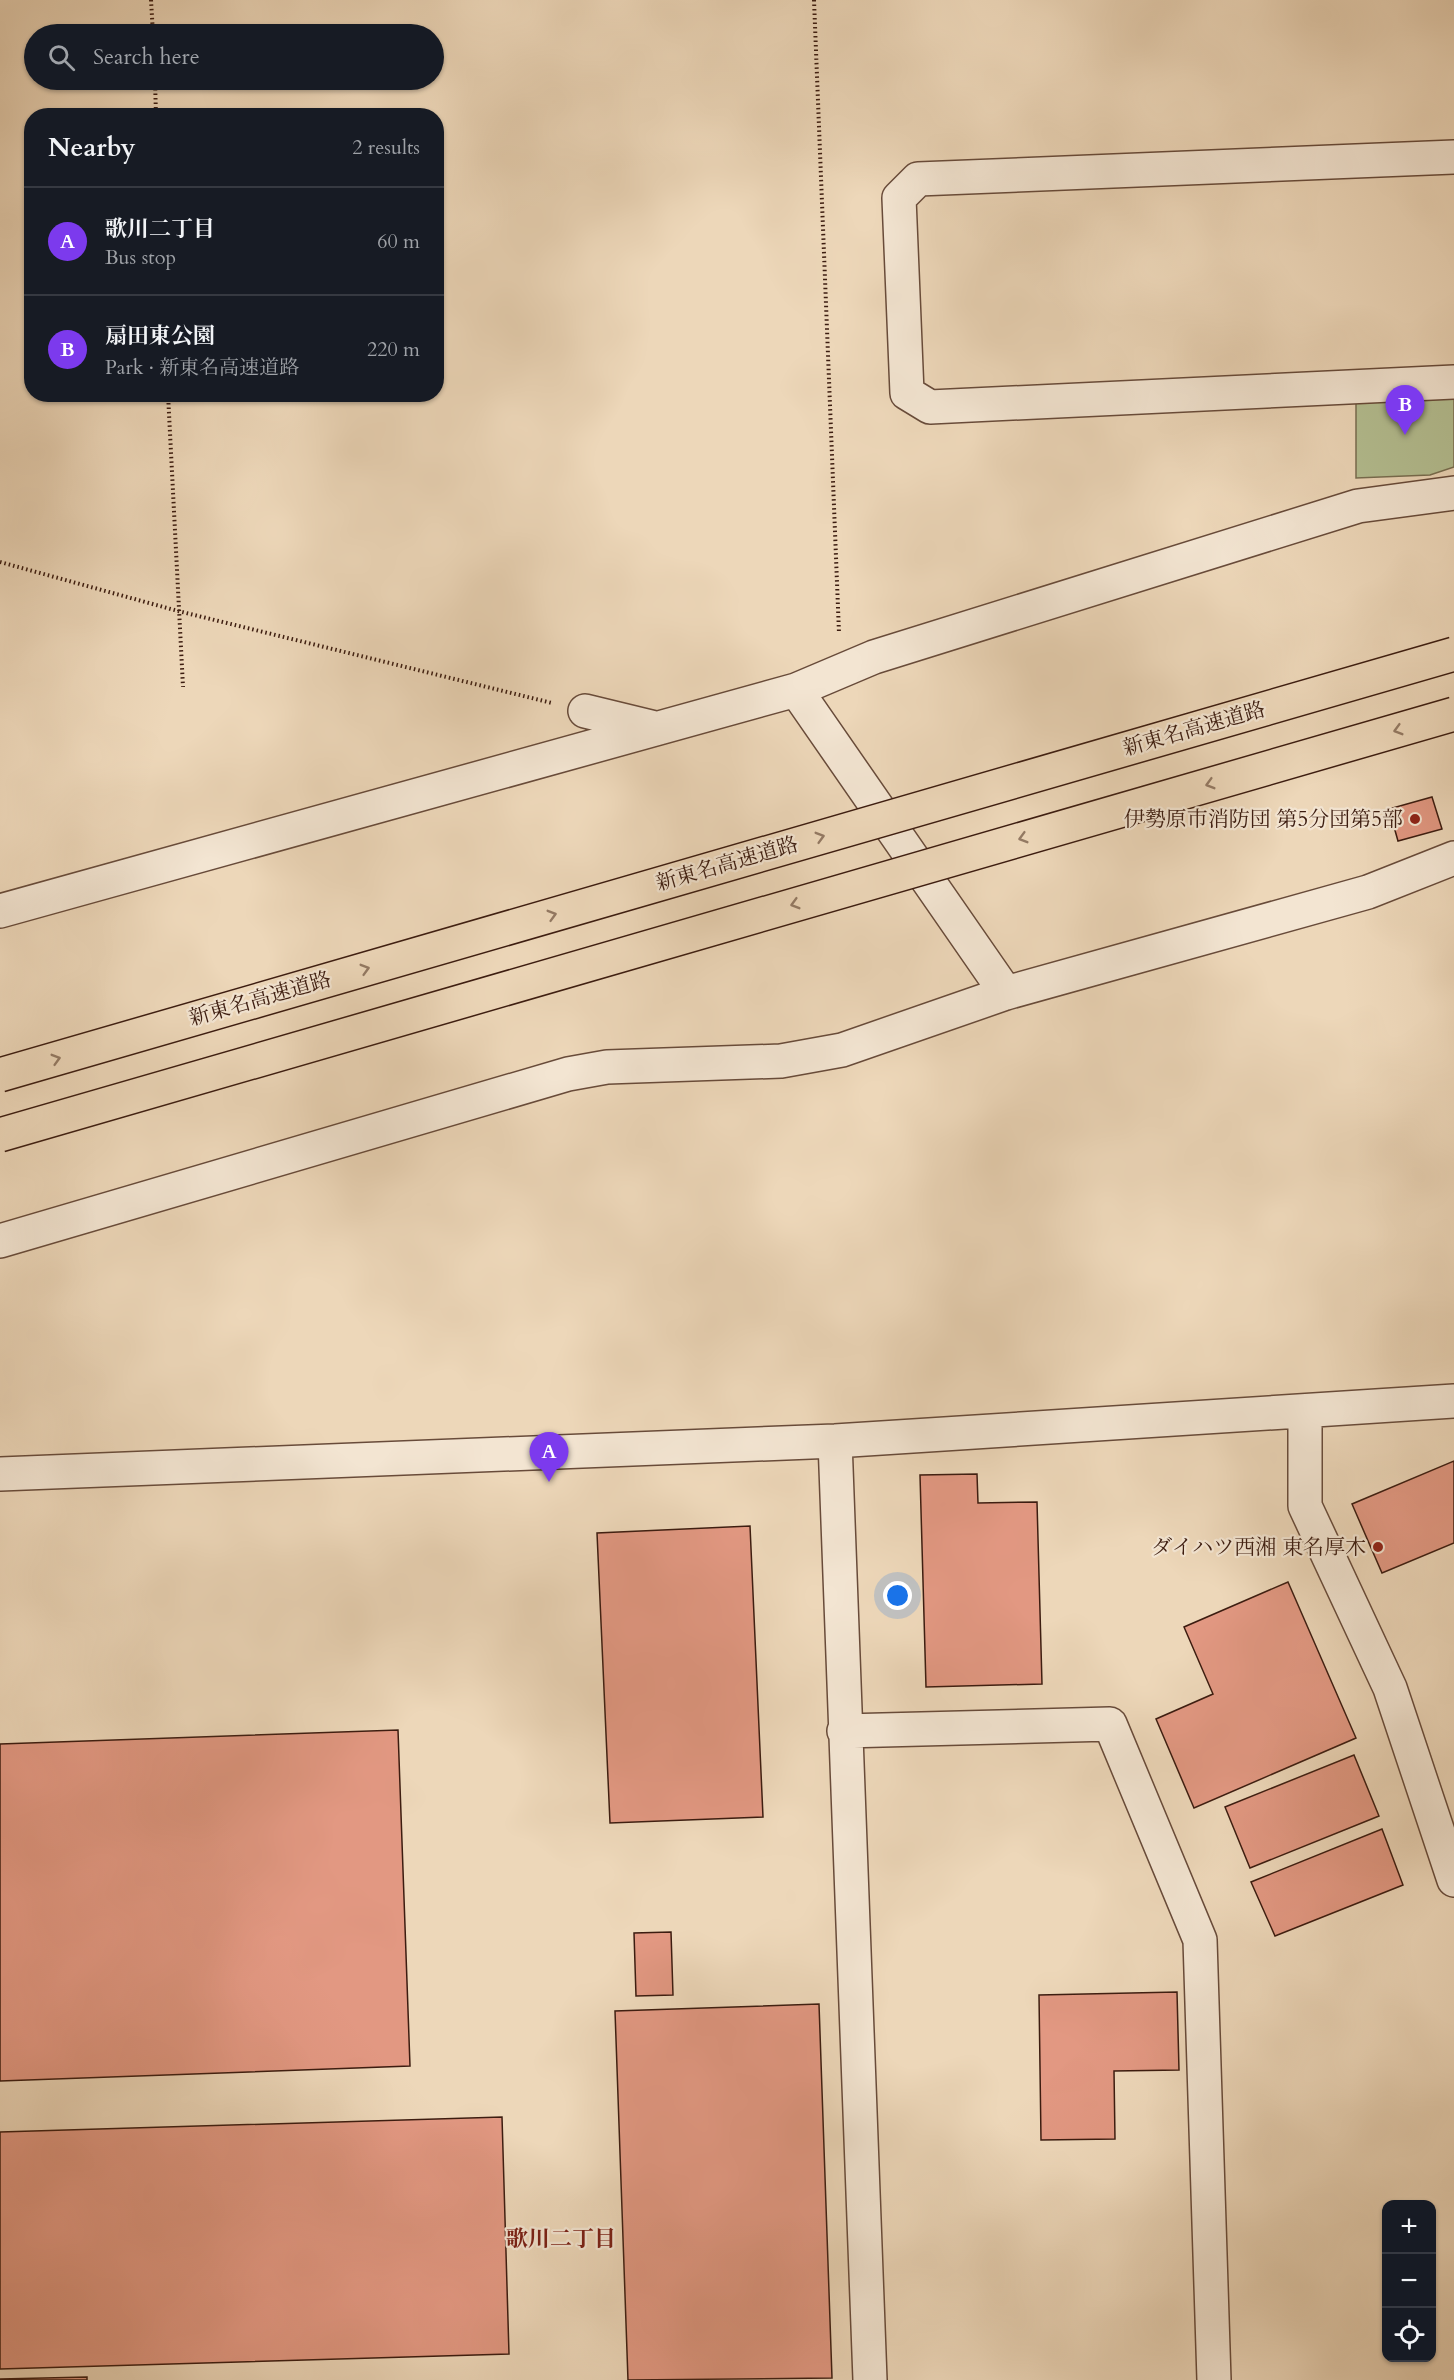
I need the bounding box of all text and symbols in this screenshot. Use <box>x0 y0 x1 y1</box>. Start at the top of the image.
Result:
search box <box>24 24 444 90</box>
icon: search <box>45 41 78 74</box>
text: Search here <box>93 42 200 72</box>
text: Nearby <box>48 130 136 165</box>
text: 2 results <box>352 134 420 161</box>
text: 歌川二丁目 <box>105 214 215 244</box>
text: A <box>60 228 75 255</box>
text: 60 m <box>377 228 420 255</box>
text: Bus stop <box>105 244 176 271</box>
text: 扇田東公園 <box>105 321 215 351</box>
text: B <box>60 336 75 363</box>
text: 220 m <box>367 336 420 363</box>
text: Park · 新東名高速道路 <box>105 354 299 381</box>
pin: B <box>1386 386 1424 435</box>
street label: 新東名高速道路 <box>1119 695 1269 763</box>
one-way arrow <box>1393 723 1404 735</box>
one-way arrow <box>1205 777 1216 789</box>
place label: 伊勢原市消防団 第5分団第5部 <box>1124 805 1403 834</box>
marker: 伊勢原市消防団 第5分団第5部 <box>1408 812 1422 826</box>
street label: 新東名高速道路 <box>652 830 802 898</box>
one-way arrow <box>1018 831 1028 844</box>
one-way arrow <box>814 832 825 844</box>
one-way arrow <box>790 897 801 909</box>
one-way arrow <box>546 910 557 922</box>
one-way arrow <box>359 964 369 976</box>
street label: 新東名高速道路 <box>185 965 335 1033</box>
one-way arrow <box>51 1053 61 1066</box>
pin: A <box>530 1432 568 1482</box>
place label: ダイハツ西湘 東名厚木 <box>1151 1533 1366 1562</box>
marker: ダイハツ西湘 東名厚木 <box>1371 1540 1385 1554</box>
your location <box>883 1581 912 1610</box>
map controls <box>1382 2200 1436 2362</box>
button: + <box>1382 2200 1436 2254</box>
district label: 歌川二丁目 <box>506 2224 616 2254</box>
button: − <box>1382 2254 1436 2308</box>
button: locate <box>1382 2308 1436 2362</box>

